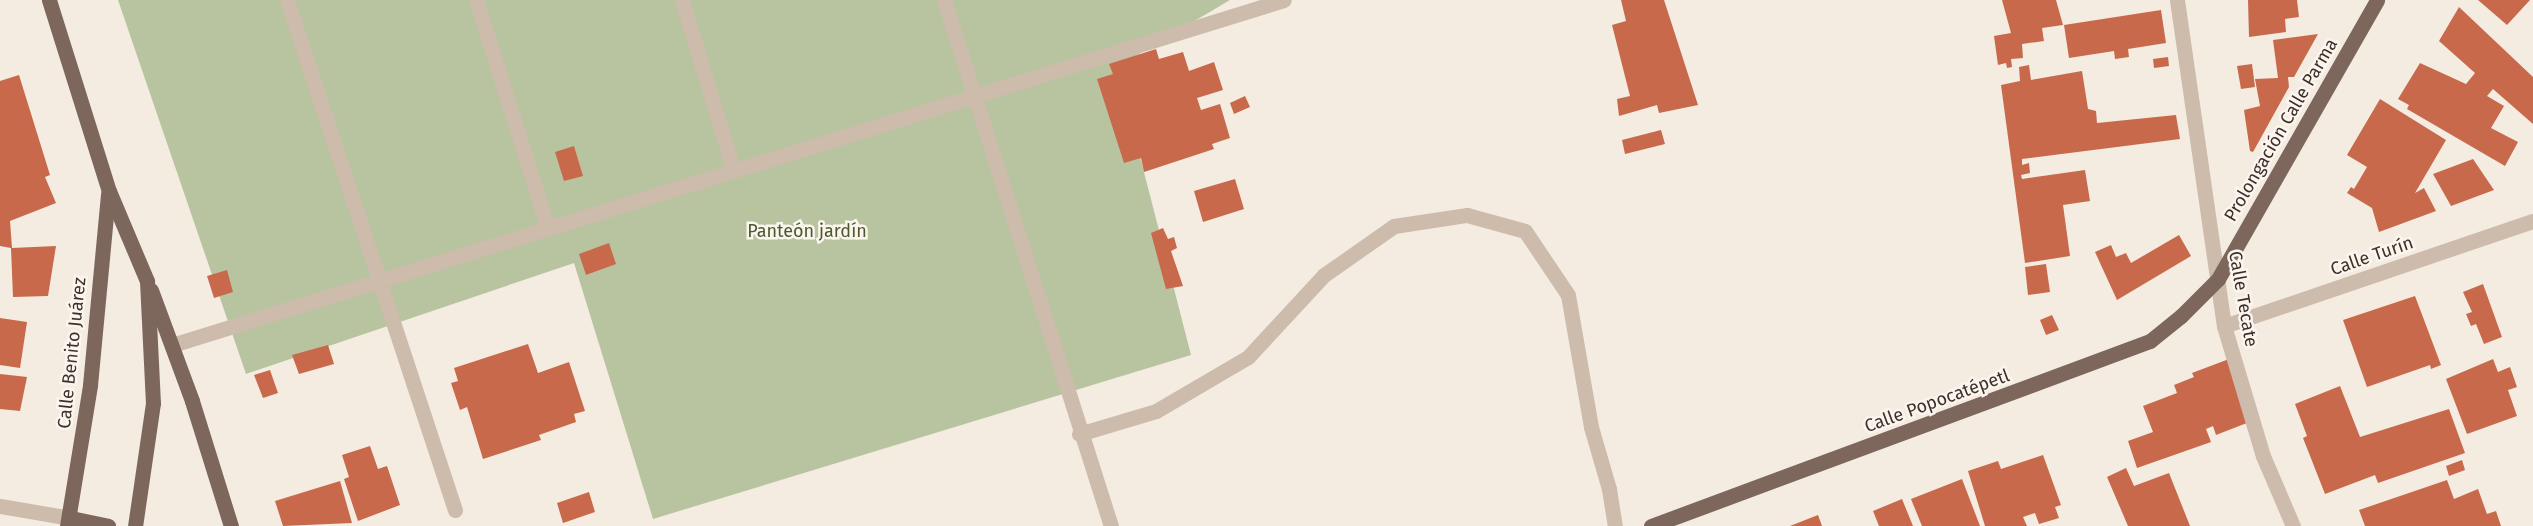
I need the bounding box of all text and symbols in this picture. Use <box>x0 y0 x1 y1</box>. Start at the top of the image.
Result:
street label: Prolongación Calle Parma <box>2220 35 2342 225</box>
park label: Panteón jardín <box>747 220 867 242</box>
street label: Calle Turín <box>2328 232 2416 280</box>
street label: Calle Tecate <box>2224 249 2262 349</box>
street label: Calle Benito Juárez <box>53 276 91 430</box>
street label: Calle Popocatépetl <box>1862 365 2012 437</box>

